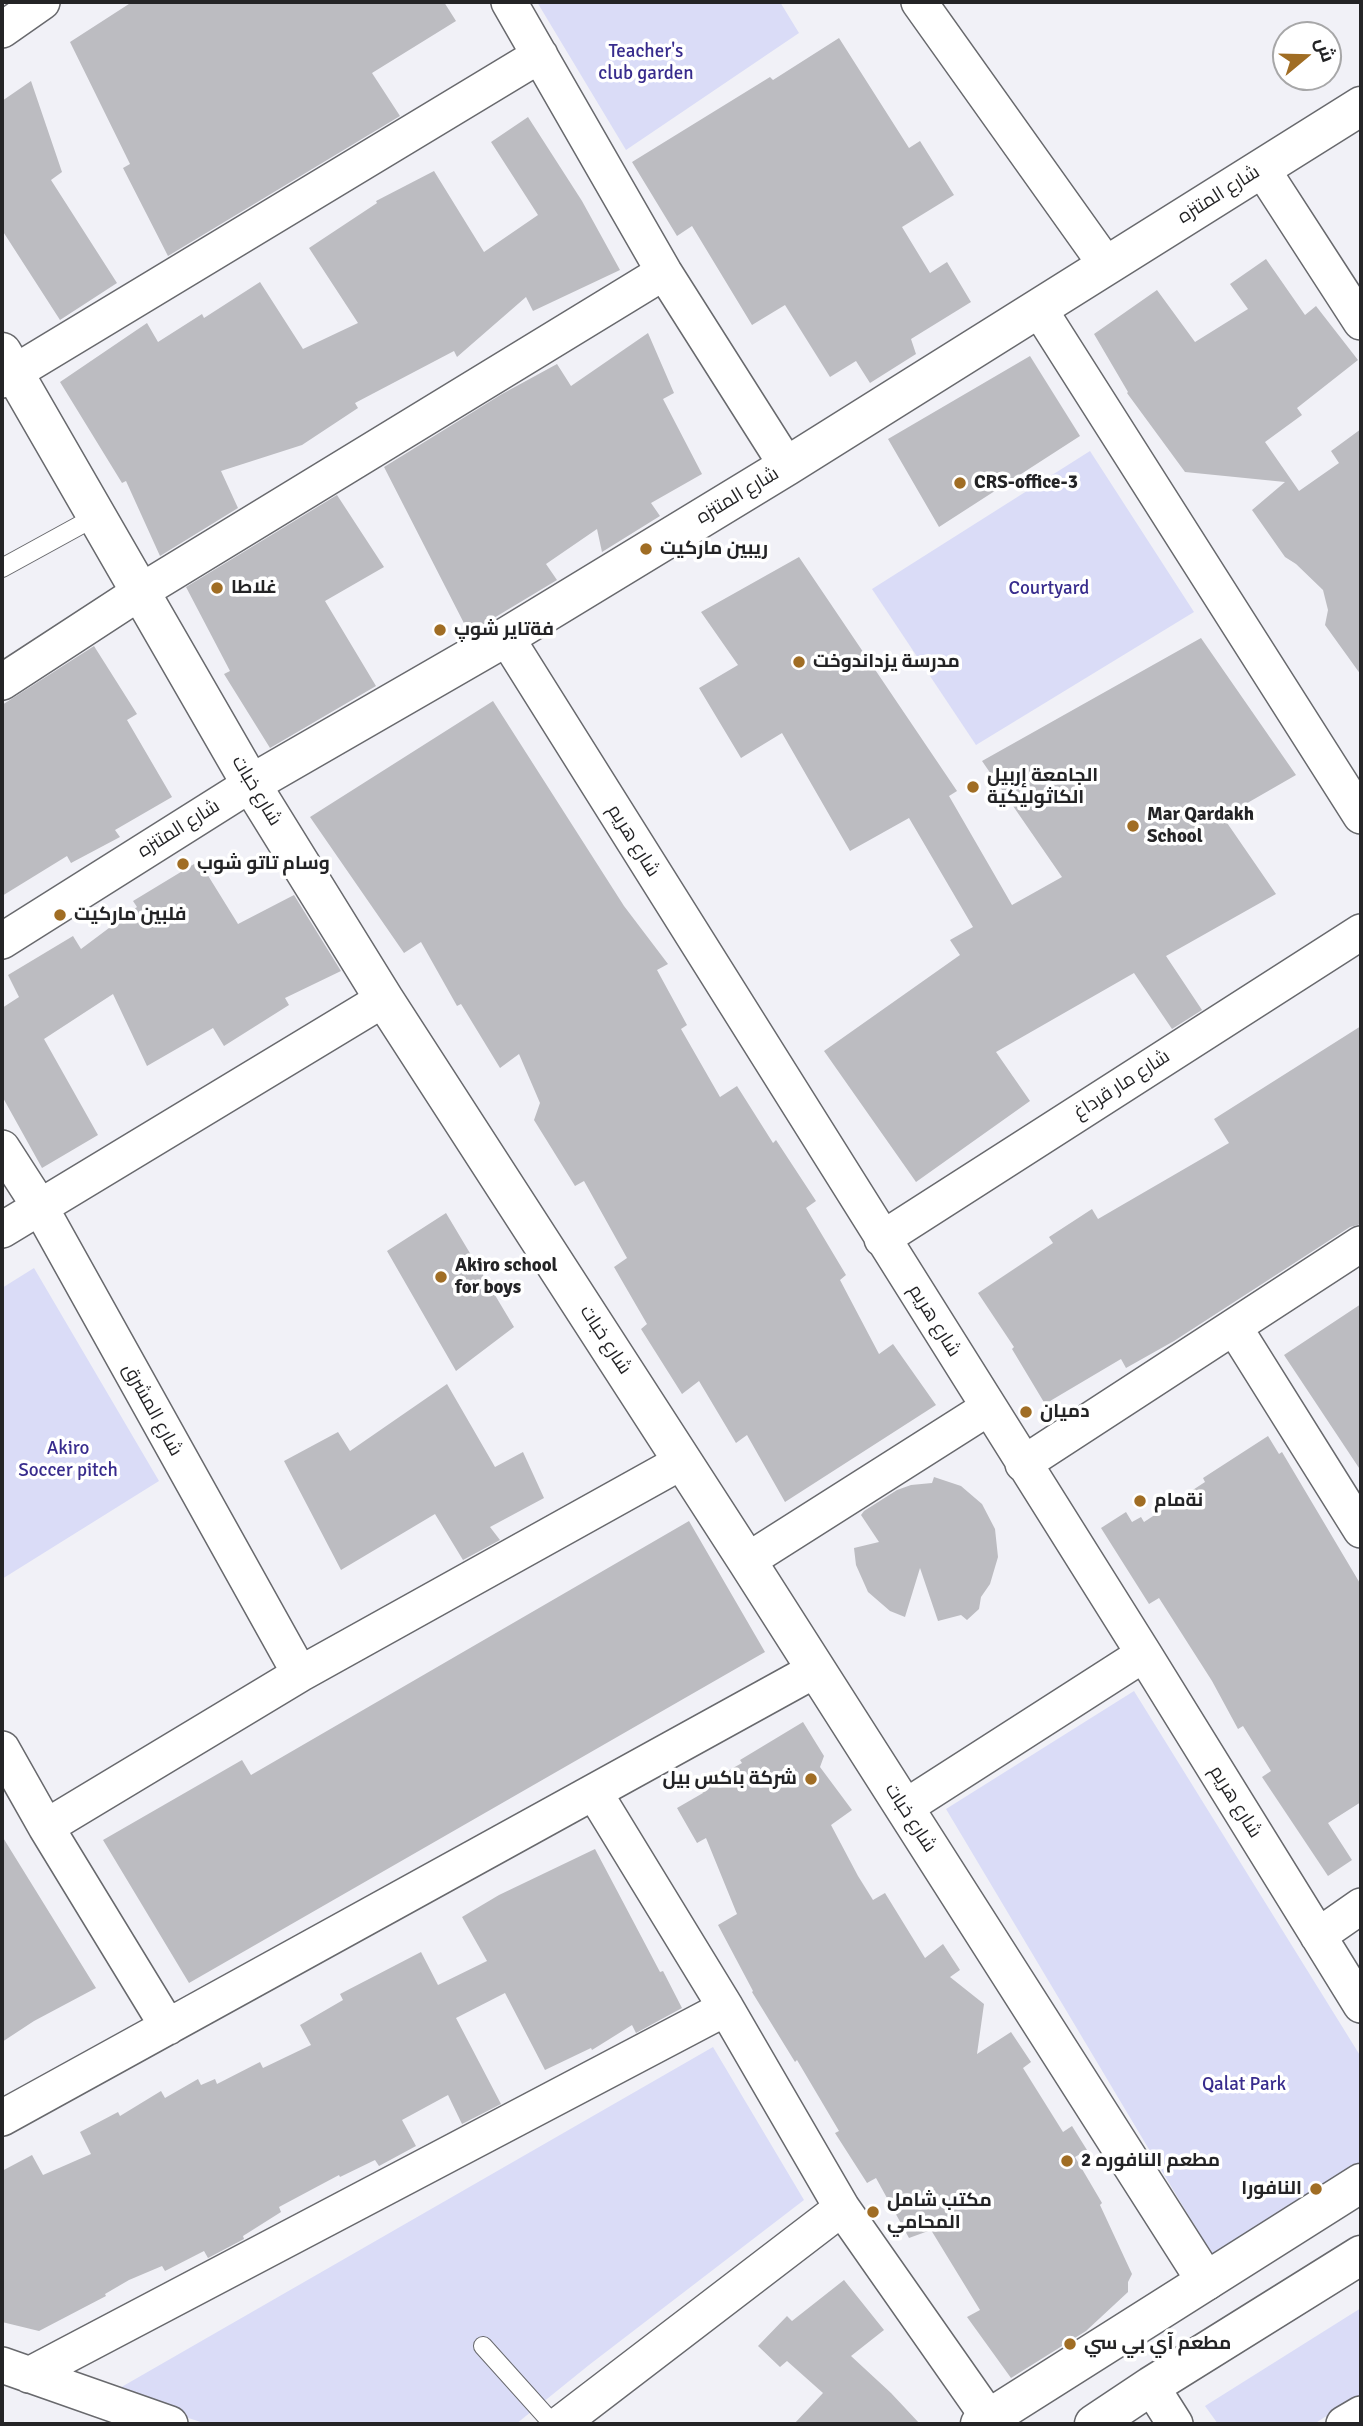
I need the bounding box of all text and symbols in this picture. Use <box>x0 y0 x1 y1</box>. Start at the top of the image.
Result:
north arrow <box>1272 21 1342 91</box>
text: ش <box>1310 34 1340 65</box>
park label: Teacher's club garden <box>598 41 694 85</box>
street label: شارع المتنزه <box>1174 161 1264 229</box>
street label: شارع المتنزه <box>693 463 783 529</box>
place label: CRS-office-3 <box>974 472 1078 494</box>
marker: CRS-office-3 <box>952 475 968 491</box>
place label: ريبين ماركيت <box>660 538 768 560</box>
marker: ريبين ماركيت <box>638 541 654 557</box>
place label: غلاطا <box>231 577 277 599</box>
park label: Courtyard <box>1009 578 1089 600</box>
marker: غلاطا <box>209 580 225 596</box>
place label: فةتاير شوپ <box>454 619 554 641</box>
marker: فةتاير شوپ <box>432 622 448 638</box>
place label: مدرسة يزداندوخت <box>813 651 960 673</box>
marker: مدرسة يزداندوخت <box>791 654 807 670</box>
street label: شارع خبات <box>226 752 286 830</box>
place label: الجامعة إربيل الكاثوليكية <box>987 765 1098 809</box>
marker: الجامعة إربيل الكاثوليكية <box>965 779 981 795</box>
street label: شارع المتنزه <box>134 795 224 863</box>
street label: شارع هريم <box>602 801 664 881</box>
place label: Mar Qardakh School <box>1147 804 1254 848</box>
marker: Mar Qardakh School <box>1125 818 1141 834</box>
place label: وسام تاتو شوب <box>197 853 330 875</box>
marker: وسام تاتو شوب <box>175 856 191 872</box>
place label: فلبين ماركيت <box>74 904 187 926</box>
marker: فلبين ماركيت <box>52 907 68 923</box>
street label: شارع مار قرداغ <box>1070 1045 1174 1125</box>
place label: Akiro school for boys <box>455 1255 558 1299</box>
marker: Akiro school for boys <box>433 1269 449 1285</box>
street label: شارع هريم <box>903 1281 965 1361</box>
street label: شارع خبات <box>574 1301 636 1379</box>
street label: شارع المشرق <box>117 1360 187 1460</box>
place label: دميان <box>1040 1401 1090 1423</box>
marker: دميان <box>1018 1404 1034 1420</box>
park label: Akiro Soccer pitch <box>18 1438 118 1482</box>
place label: نةمام <box>1154 1490 1203 1512</box>
marker: نةمام <box>1132 1493 1148 1509</box>
street label: شارع هريم <box>1204 1762 1266 1842</box>
place label: شركة باكس بيل <box>663 1768 797 1790</box>
marker: شركة باكس بيل <box>803 1771 819 1787</box>
street label: شارع خبات <box>879 1779 941 1857</box>
park label: Qalat Park <box>1202 2074 1286 2096</box>
place label: مطعم النافوره 2 <box>1081 2150 1220 2172</box>
marker: مطعم النافوره 2 <box>1059 2153 1075 2169</box>
place label: النافورا <box>1241 2178 1302 2200</box>
marker: النافورا <box>1308 2181 1324 2197</box>
place label: مكتب شامل المحامي <box>887 2190 992 2234</box>
marker: مكتب شامل المحامي <box>865 2204 881 2220</box>
place label: مطعم آي بي سي <box>1084 2333 1231 2355</box>
marker: مطعم آي بي سي <box>1062 2336 1078 2352</box>

